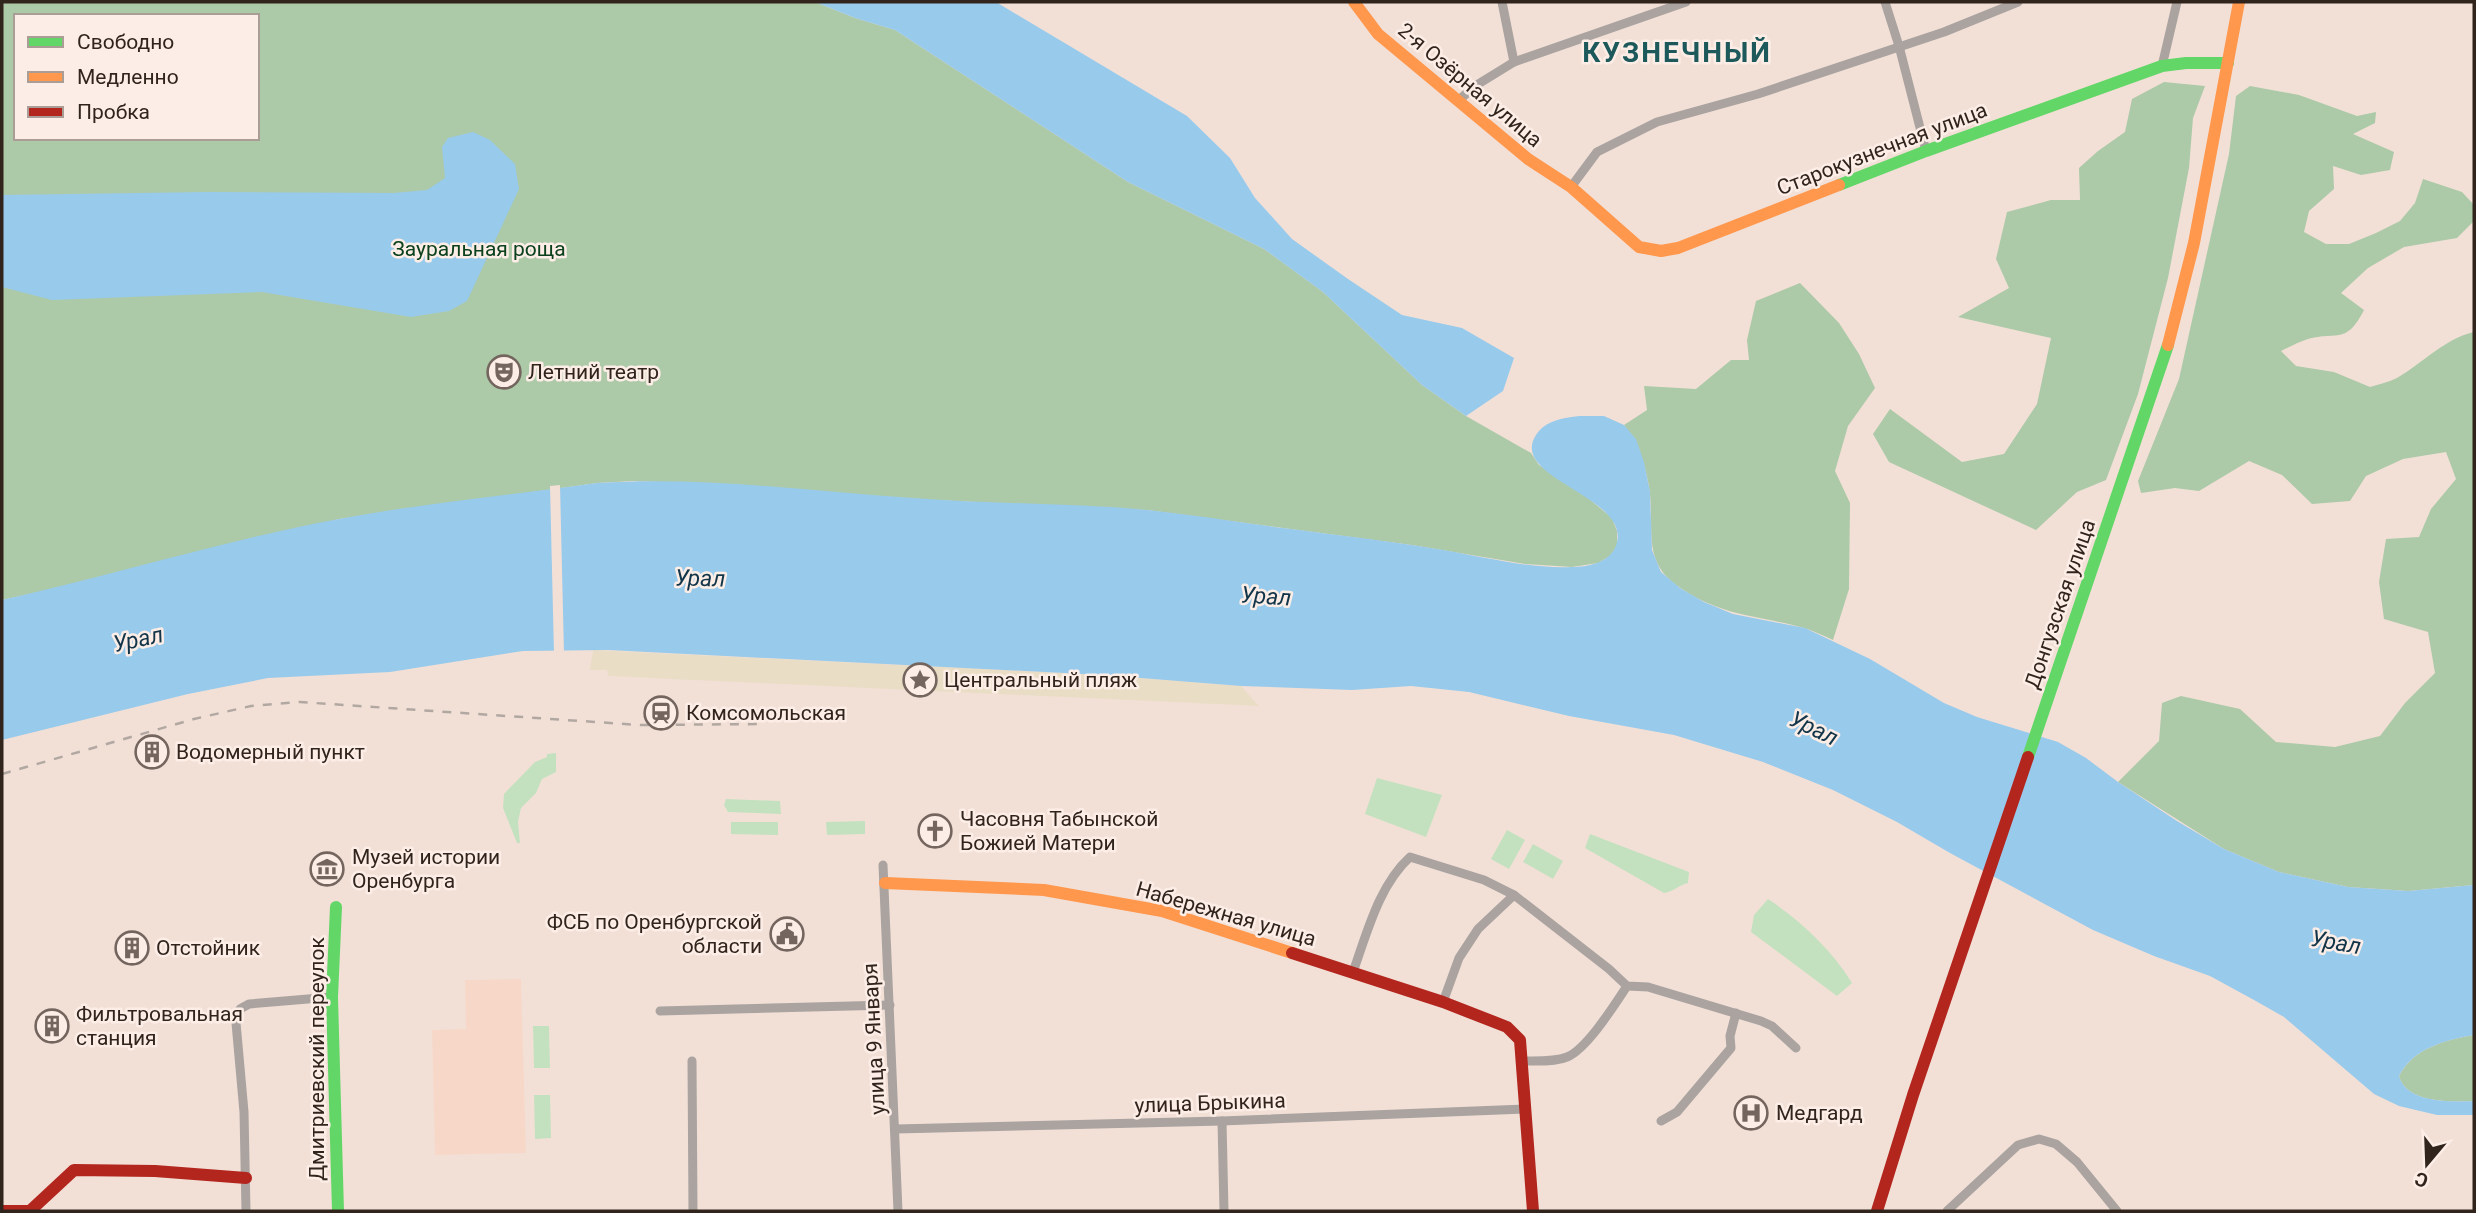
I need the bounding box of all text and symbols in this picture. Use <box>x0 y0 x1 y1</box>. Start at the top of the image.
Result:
legend <box>14 14 259 140</box>
street label: 2-я Озёрная улица <box>1393 18 1547 152</box>
text: Свободно <box>77 30 174 54</box>
district label: КУЗНЕЧНЫЙ <box>1582 36 1772 69</box>
text: Медленно <box>77 65 179 89</box>
street label: Старокузнечная улица <box>1773 98 1991 200</box>
text: Пробка <box>77 100 150 124</box>
park label: Зауральная роща <box>392 237 566 261</box>
theatre icon: Летний театр <box>485 353 523 391</box>
place label: Летний театр <box>528 360 659 384</box>
street label: Донгузская улица <box>2020 516 2100 692</box>
water label: Урал <box>675 565 726 592</box>
water label: Урал <box>1240 581 1292 612</box>
water label: Урал <box>111 621 166 658</box>
place icon: Центральный пляж <box>901 661 939 699</box>
place label: Центральный пляж <box>944 668 1137 692</box>
station icon: Комсомольская <box>642 694 680 732</box>
place label: Комсомольская <box>686 701 846 725</box>
water label: Урал <box>1785 705 1842 752</box>
building icon: Водомерный пункт <box>133 733 171 771</box>
place label: Водомерный пункт <box>176 740 365 764</box>
place label: Часовня Табынской Божией Матери <box>960 807 1158 855</box>
church icon: Часовня Табынской Божией Матери <box>916 812 954 850</box>
place label: Музей истории Оренбурга <box>352 845 500 893</box>
museum icon: Музей истории Оренбурга <box>308 850 346 888</box>
street label: Набережная улица <box>1133 877 1319 951</box>
place label: ФСБ по Оренбургской области <box>547 910 762 958</box>
public building icon: ФСБ по Оренбургской области <box>768 915 806 953</box>
water label: Урал <box>2309 925 2363 960</box>
building icon: Отстойник <box>113 929 151 967</box>
place label: Отстойник <box>156 936 261 960</box>
street label: Дмитриевский переулок <box>305 937 329 1181</box>
street label: улица 9 Января <box>858 962 890 1116</box>
place label: Фильтровальная станция <box>76 1002 243 1050</box>
building icon: Фильтровальная станция <box>33 1007 71 1045</box>
street label: улица Брыкина <box>1134 1088 1286 1118</box>
hospital icon: Медгард <box>1732 1094 1770 1132</box>
place label: Медгард <box>1776 1101 1863 1125</box>
north arrow <box>2392 1129 2462 1199</box>
text: С <box>2412 1167 2431 1192</box>

